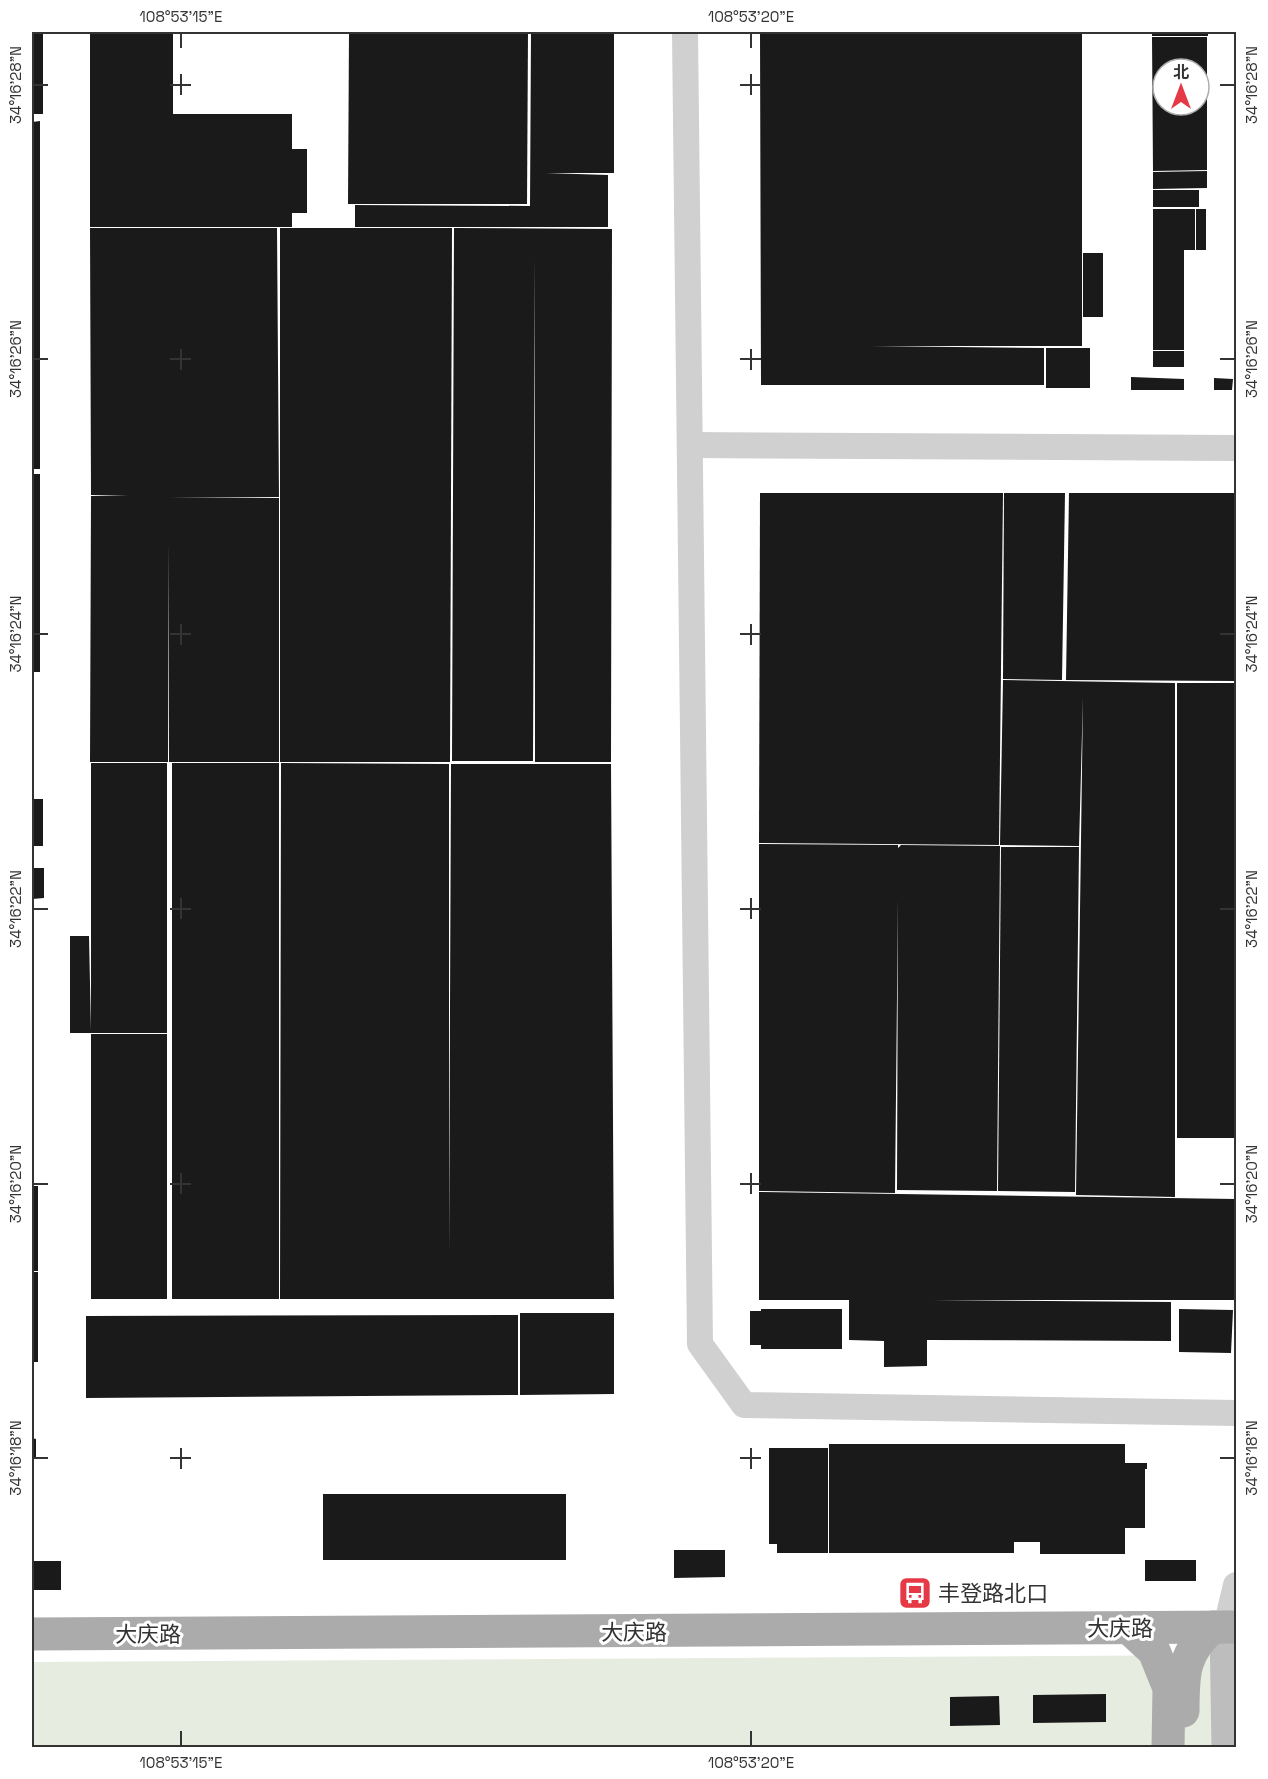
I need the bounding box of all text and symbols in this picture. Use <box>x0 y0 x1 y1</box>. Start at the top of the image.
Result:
text: 108°53'15"E <box>140 7 222 26</box>
text: 108°53'20"E <box>708 7 794 26</box>
text: 34°16'28"N <box>6 46 25 124</box>
text: 34°16'28"N <box>1242 46 1261 124</box>
north arrow <box>1151 57 1211 117</box>
text: 北 <box>1173 62 1189 83</box>
text: 34°16'26"N <box>6 320 25 398</box>
text: 34°16'26"N <box>1242 320 1261 398</box>
text: 34°16'24"N <box>6 595 25 673</box>
text: 34°16'24"N <box>1242 595 1261 673</box>
text: 34°16'22"N <box>6 870 25 948</box>
text: 34°16'22"N <box>1242 870 1261 948</box>
text: 34°16'20"N <box>6 1145 25 1223</box>
text: 34°16'20"N <box>1242 1145 1261 1223</box>
text: 34°16'18"N <box>6 1420 25 1496</box>
text: 34°16'18"N <box>1242 1420 1261 1496</box>
bus stop icon: 丰登路北口 <box>897 1575 933 1611</box>
place label: 丰登路北口 <box>938 1579 1048 1607</box>
street label: 大庆路 <box>1087 1614 1153 1642</box>
street label: 大庆路 <box>601 1618 667 1646</box>
street label: 大庆路 <box>115 1620 181 1648</box>
text: 108°53'15"E <box>140 1753 222 1772</box>
text: 108°53'20"E <box>708 1753 794 1772</box>

